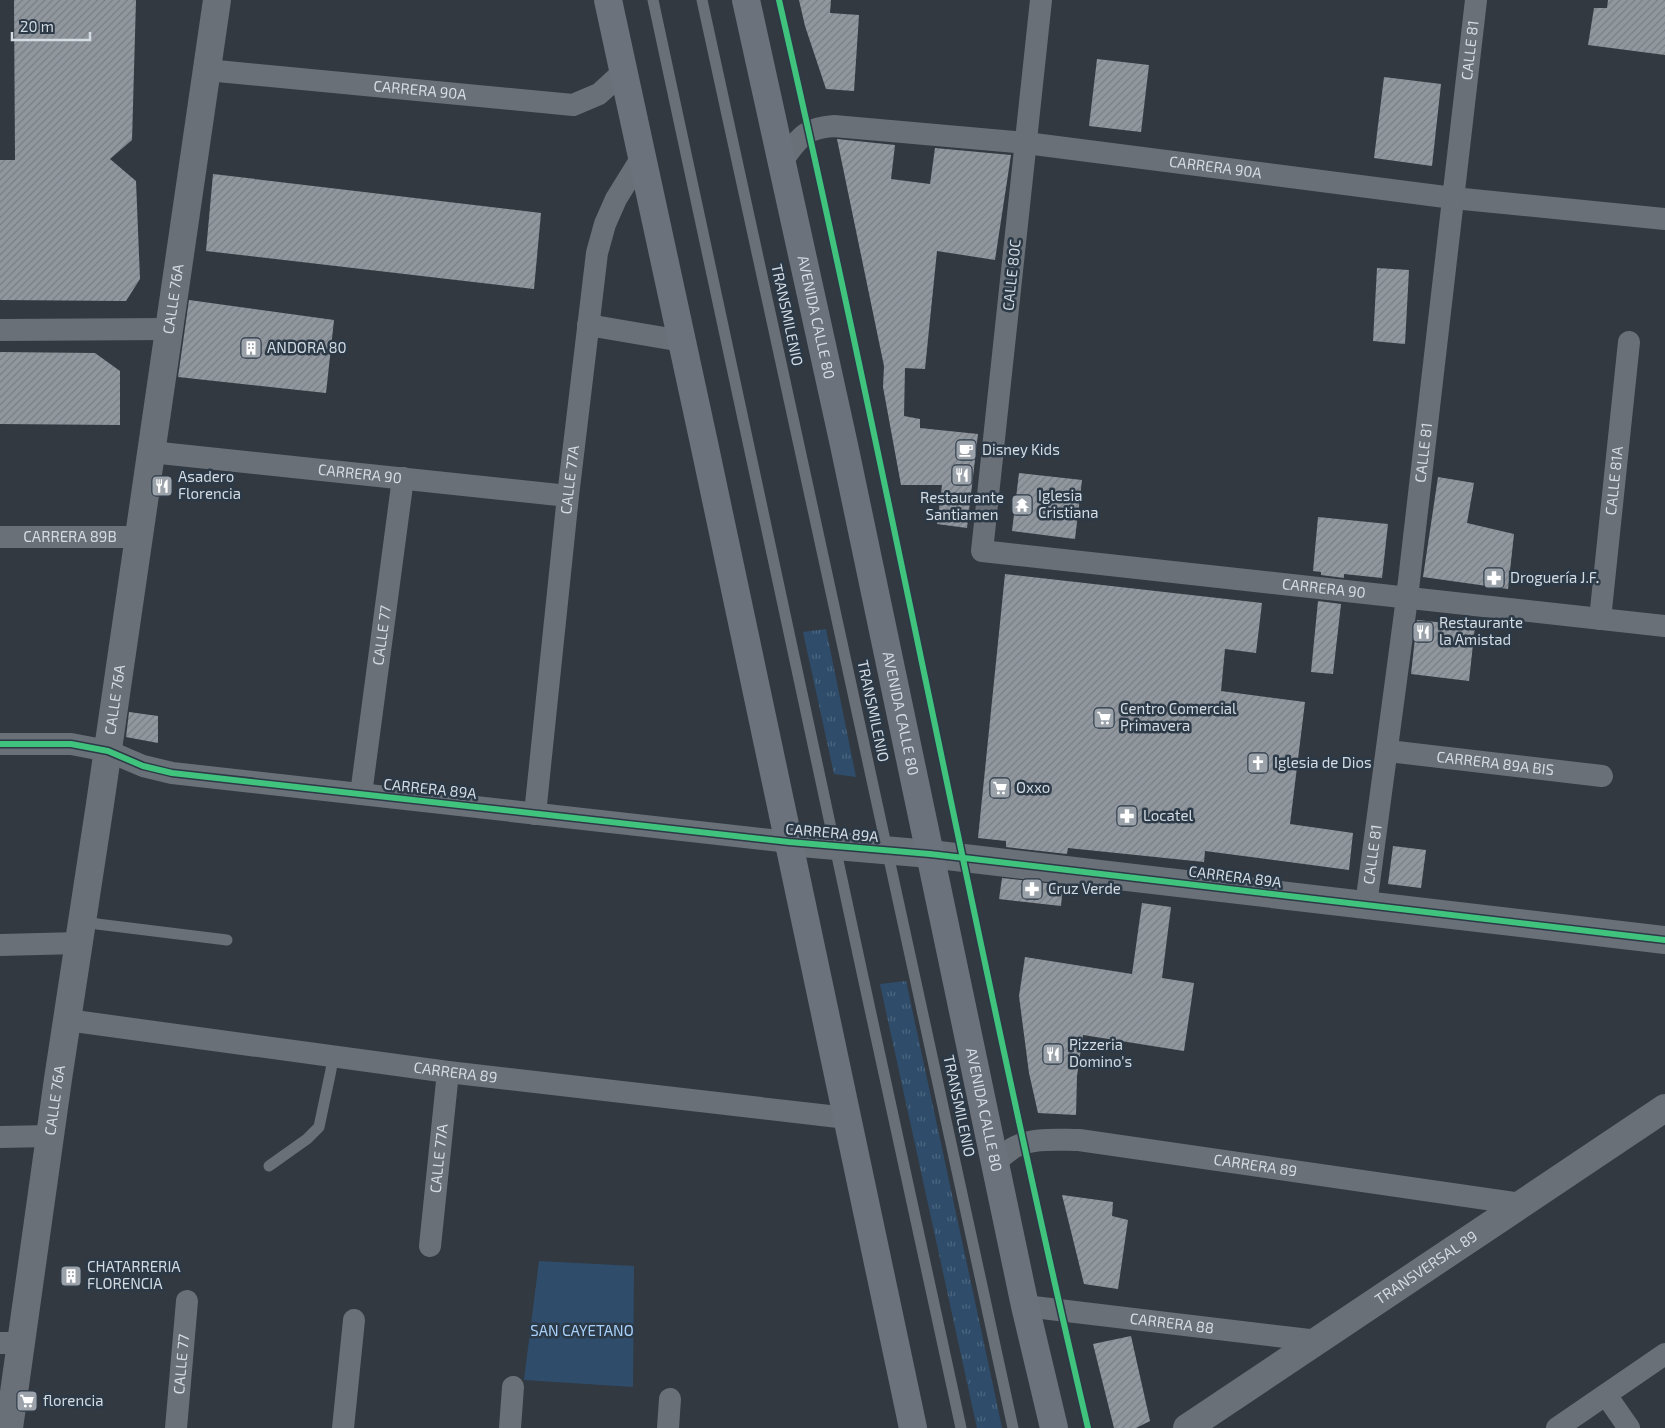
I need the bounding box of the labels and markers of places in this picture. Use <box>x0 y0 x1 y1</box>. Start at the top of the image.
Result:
building icon: ANDORA 80 <box>239 336 263 360</box>
place label: ANDORA 80 <box>267 338 347 356</box>
cafe icon: Disney Kids <box>954 438 978 462</box>
place label: Disney Kids <box>982 440 1060 458</box>
restaurant icon: Restaurante Santiamen <box>950 463 974 487</box>
place label: Asadero Florencia <box>178 467 241 502</box>
restaurant icon: Asadero Florencia <box>150 474 174 498</box>
place label: Iglesia Cristiana <box>1038 486 1099 521</box>
place label: Restaurante Santiamen <box>920 488 1004 523</box>
temple icon: Iglesia Cristiana <box>1010 493 1034 517</box>
pharmacy icon: Droguería J.F. <box>1482 566 1506 590</box>
place label: Droguería J.F. <box>1510 568 1599 586</box>
place label: Restaurante la Amistad <box>1439 613 1523 648</box>
restaurant icon: Restaurante la Amistad <box>1411 620 1435 644</box>
place label: Centro Comercial Primavera <box>1120 699 1237 734</box>
supermarket icon: Centro Comercial Primavera <box>1092 706 1116 730</box>
church icon: Iglesia de Dios <box>1246 751 1270 775</box>
place label: Iglesia de Dios <box>1274 753 1372 771</box>
supermarket icon: Oxxo <box>988 776 1012 800</box>
place label: Oxxo <box>1016 778 1050 796</box>
pharmacy icon: Locatel <box>1115 804 1139 828</box>
place label: Locatel <box>1143 806 1194 824</box>
pharmacy icon: Cruz Verde <box>1020 877 1044 901</box>
place label: Cruz Verde <box>1048 879 1121 897</box>
place label: Pizzeria Domino's <box>1069 1035 1132 1070</box>
restaurant icon: Pizzeria Domino's <box>1041 1042 1065 1066</box>
place label: CHATARRERIA FLORENCIA <box>87 1257 181 1292</box>
building icon: CHATARRERIA FLORENCIA <box>59 1264 83 1288</box>
supermarket icon: florencia <box>15 1389 39 1413</box>
place label: florencia <box>43 1391 103 1409</box>

